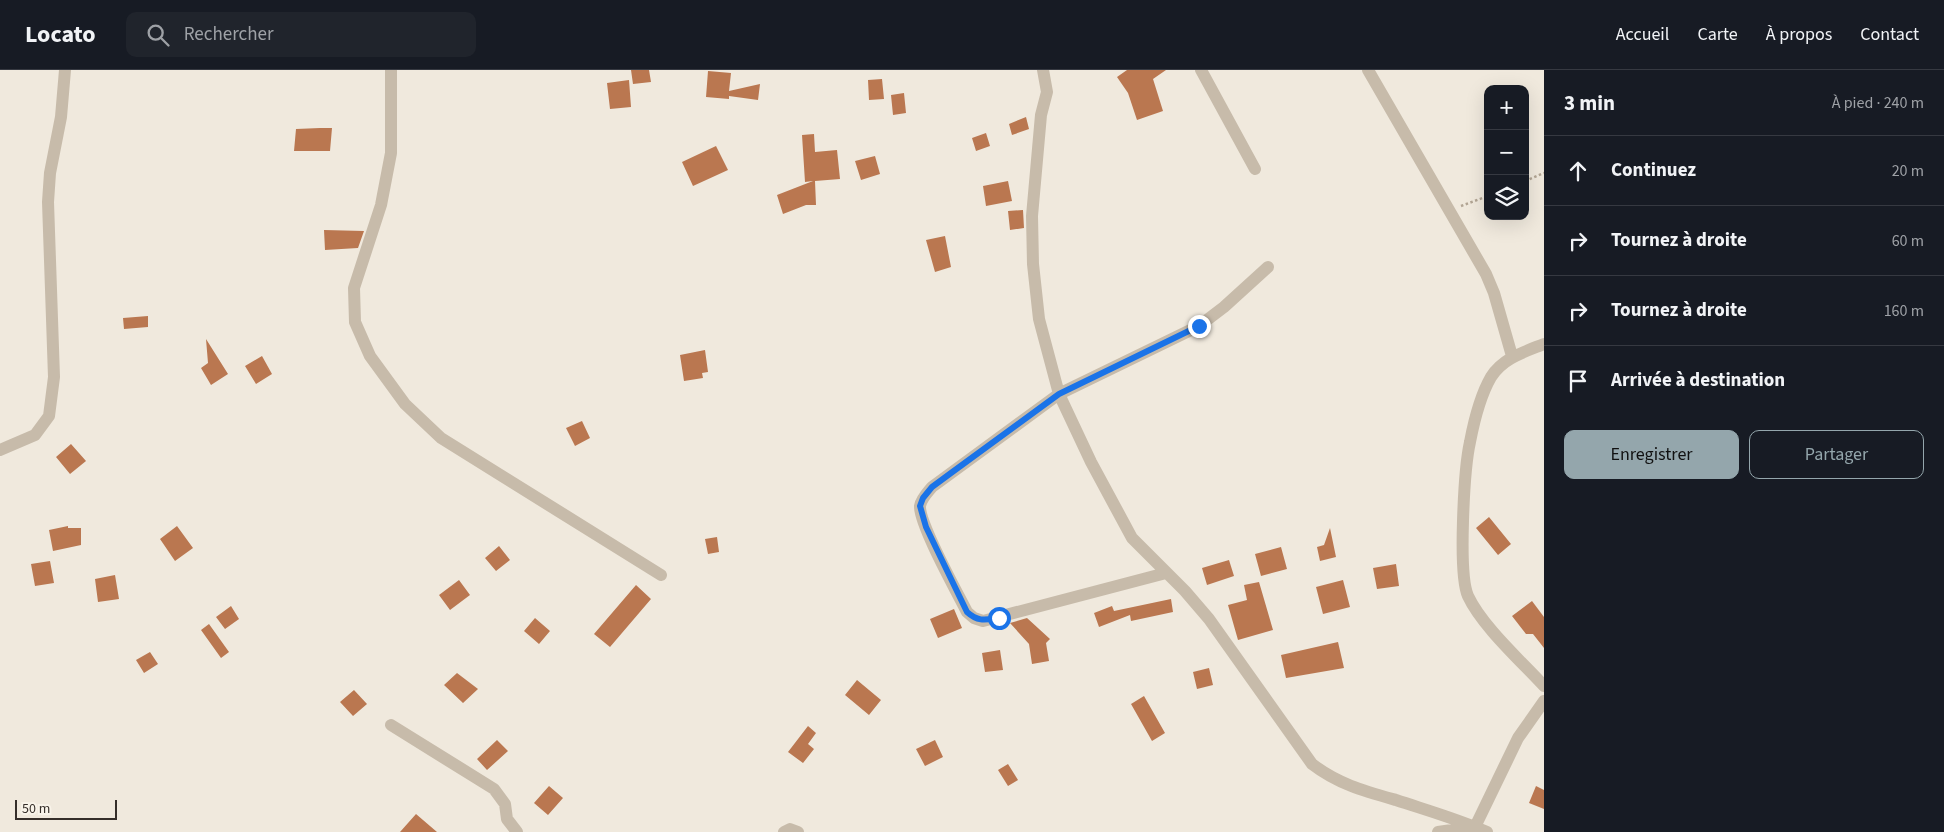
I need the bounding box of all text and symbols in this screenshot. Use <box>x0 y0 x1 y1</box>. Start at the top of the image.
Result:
search box <box>126 12 476 57</box>
text: Locato <box>25 17 96 52</box>
icon: search <box>144 21 172 49</box>
text: Rechercher <box>184 21 274 48</box>
text: Accueil <box>1616 22 1669 47</box>
text: Carte <box>1697 22 1738 47</box>
text: À propos <box>1766 22 1832 47</box>
text: Contact <box>1860 22 1919 47</box>
map controls <box>1484 85 1529 220</box>
button: + <box>1484 85 1529 130</box>
text: 3 min <box>1564 88 1615 118</box>
text: À pied · 240 m <box>1832 92 1924 114</box>
button: − <box>1484 130 1529 175</box>
icon: ahead <box>1564 157 1592 185</box>
text: Continuez <box>1611 157 1696 184</box>
text: 20 m <box>1892 160 1924 182</box>
button: layers <box>1484 175 1529 220</box>
icon: right <box>1564 227 1592 255</box>
text: Tournez à droite <box>1611 227 1747 254</box>
text: 60 m <box>1892 230 1924 252</box>
icon: right <box>1564 297 1592 325</box>
text: Tournez à droite <box>1611 297 1747 324</box>
text: 160 m <box>1884 300 1924 322</box>
route end <box>1188 315 1211 338</box>
icon: arrive <box>1564 367 1592 395</box>
text: Arrivée à destination <box>1611 367 1785 394</box>
button: Enregistrer <box>1564 430 1739 479</box>
button: Partager <box>1749 430 1924 479</box>
route start <box>988 607 1011 630</box>
scale bar <box>15 797 118 820</box>
text: 50 m <box>22 799 50 819</box>

